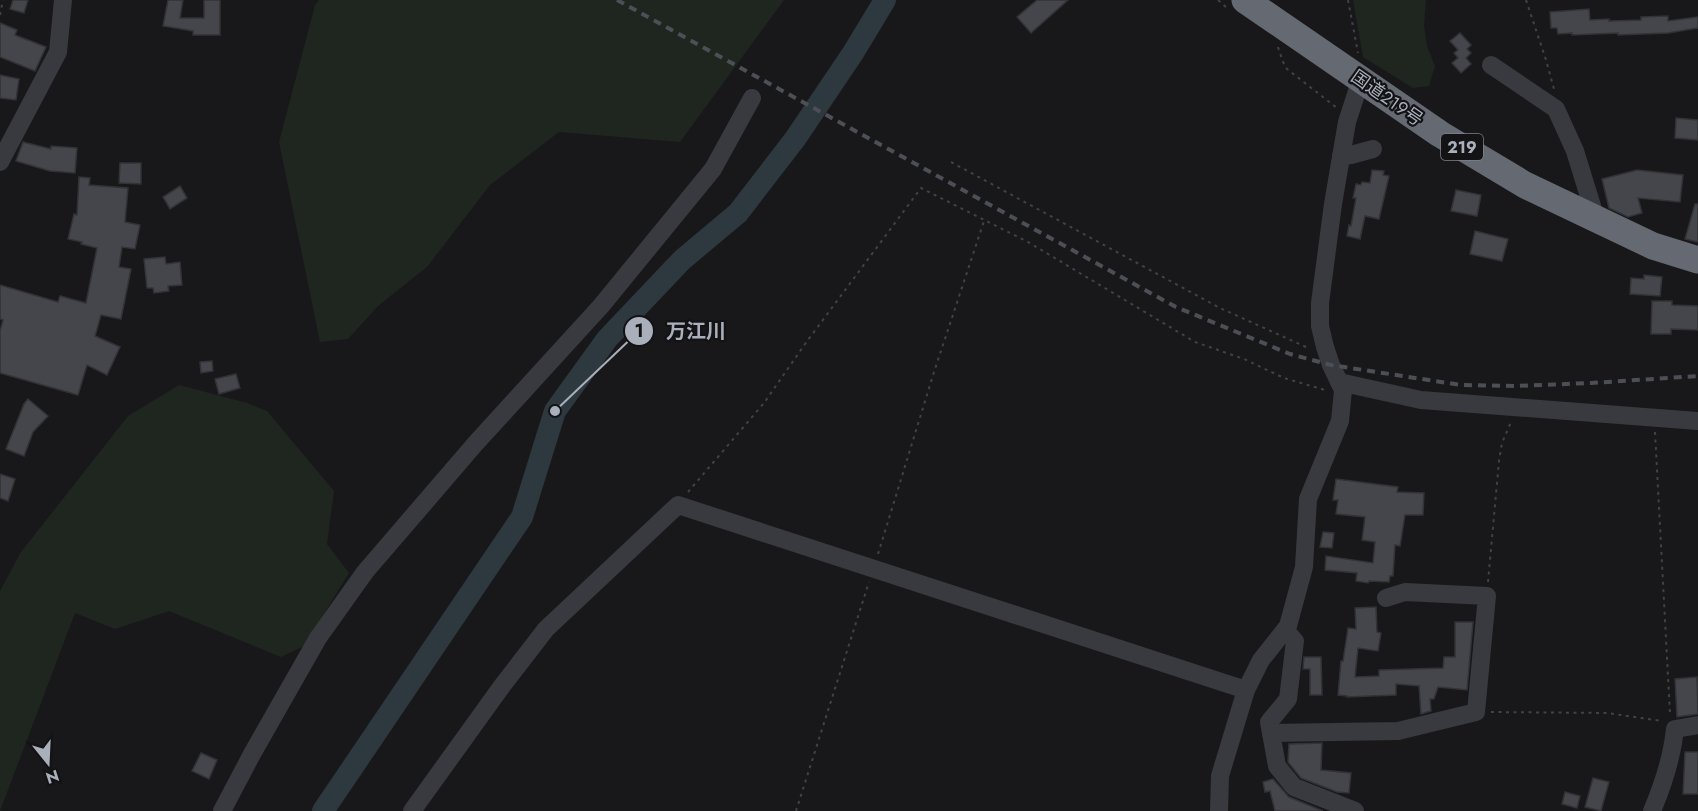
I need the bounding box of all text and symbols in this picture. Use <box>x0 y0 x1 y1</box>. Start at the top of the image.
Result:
street label: 国道219号 <box>1346 64 1428 132</box>
road number: 219 <box>1441 134 1483 160</box>
callout: 万江川 <box>624 312 738 350</box>
text: 万江川 <box>666 317 726 346</box>
text: 1 <box>634 318 644 344</box>
north arrow <box>18 733 78 793</box>
text: N <box>43 764 62 790</box>

